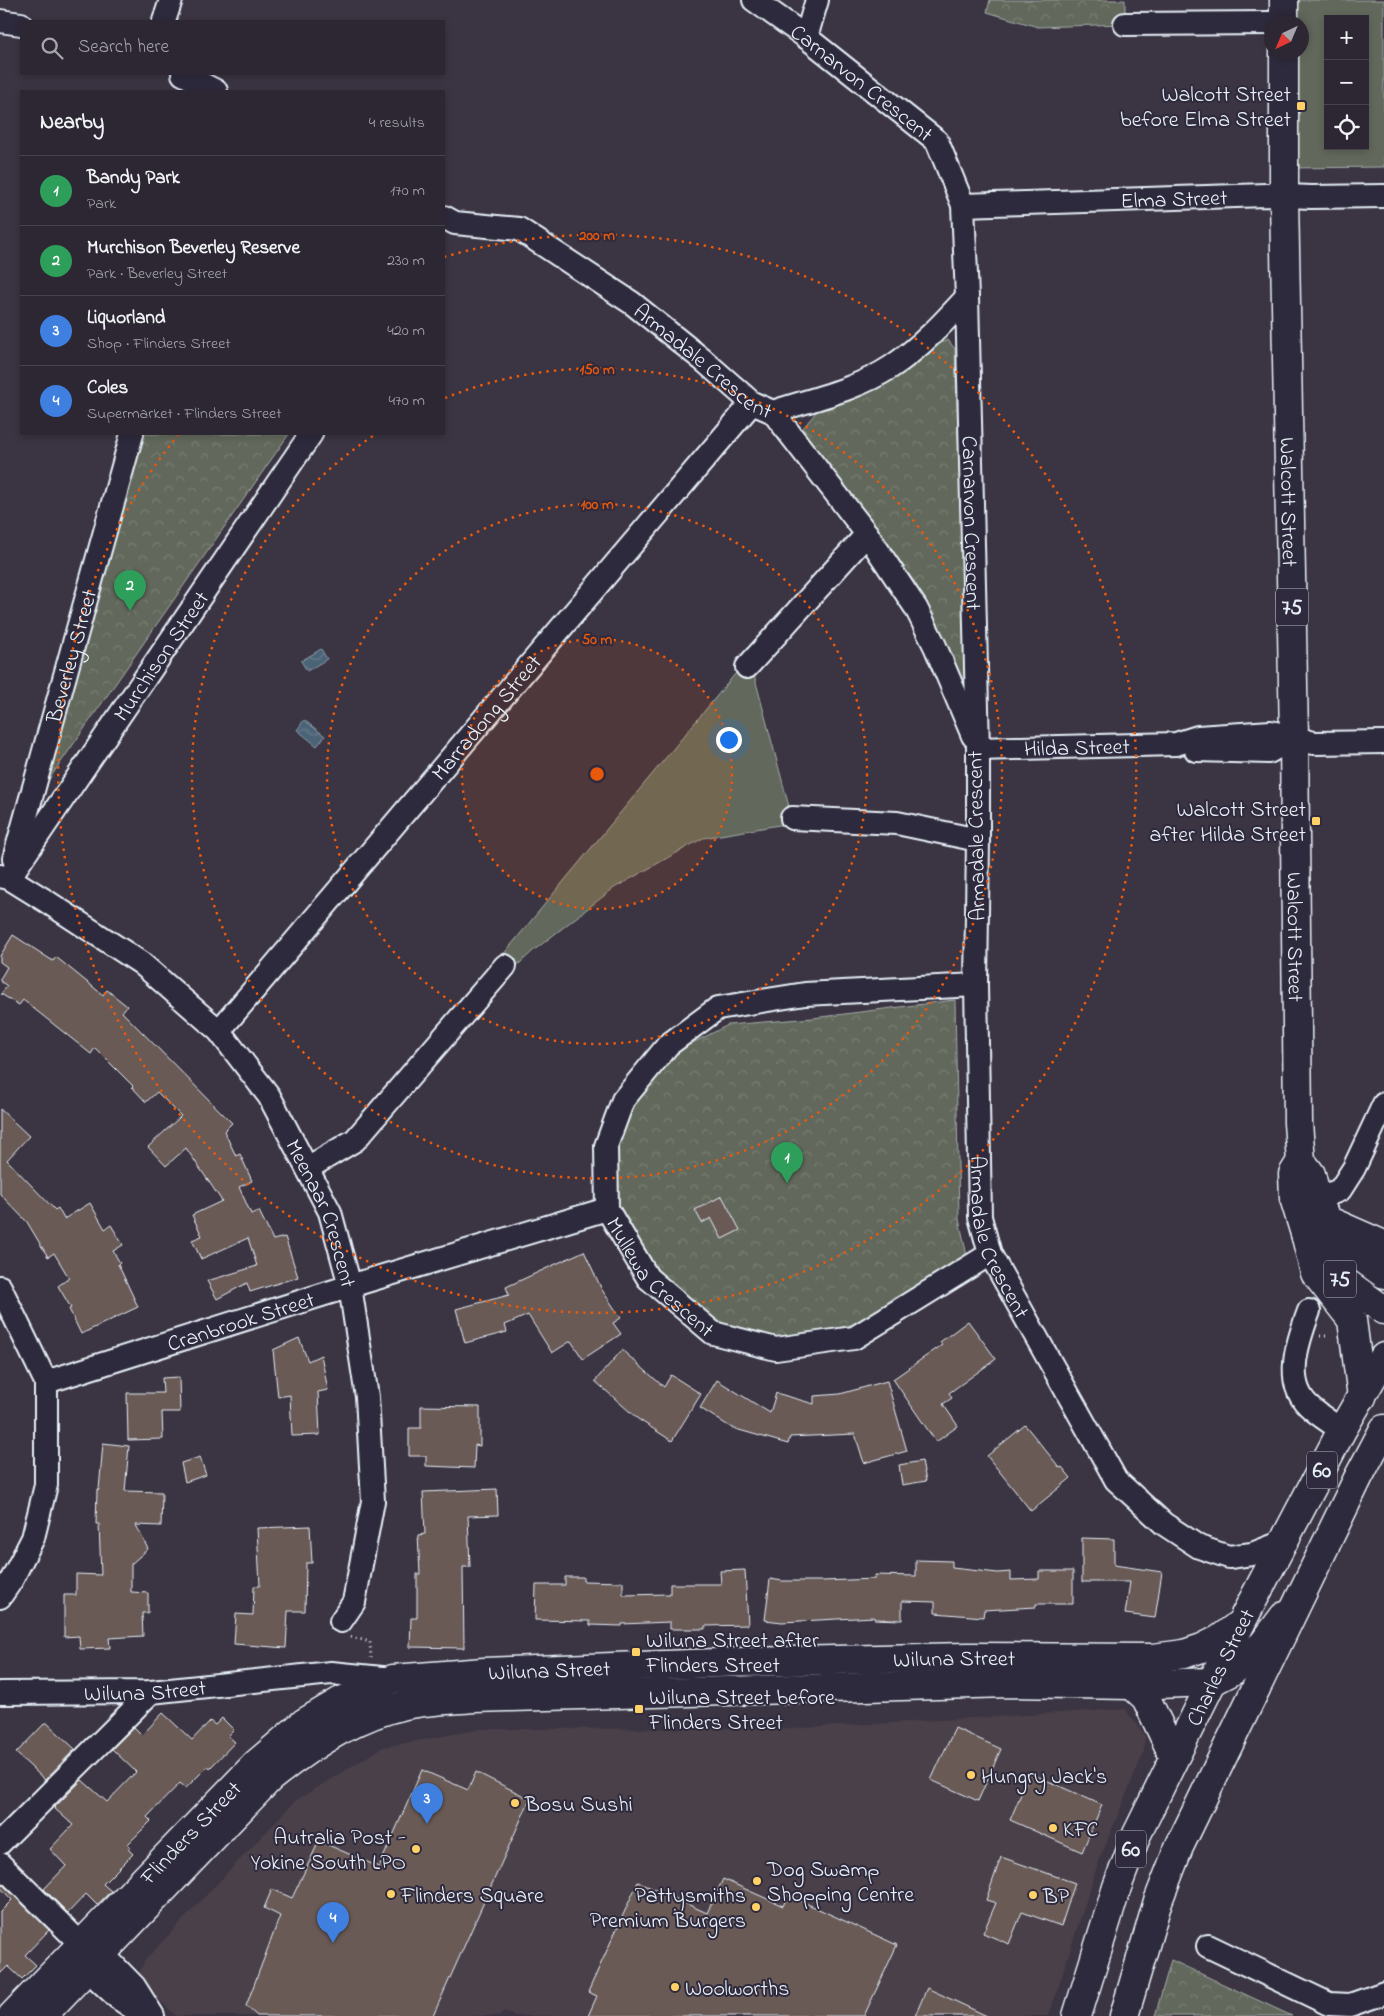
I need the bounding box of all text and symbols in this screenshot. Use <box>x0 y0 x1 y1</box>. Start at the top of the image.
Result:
north arrow <box>1264 15 1309 60</box>
map controls <box>1324 15 1369 150</box>
button: + <box>1324 15 1369 60</box>
street label: Carnarvon Crescent <box>783 18 939 151</box>
search box <box>20 20 445 75</box>
icon: search <box>38 34 66 62</box>
text: Search here <box>78 34 169 61</box>
button: − <box>1324 60 1369 105</box>
place label: Walcott Street before Elma Street <box>1120 80 1292 137</box>
marker: Walcott Street before Elma Street <box>1295 100 1307 112</box>
button: locate <box>1324 105 1369 150</box>
text: Nearby <box>40 108 104 138</box>
text: 4 results <box>369 111 425 135</box>
text: Bandy Park <box>87 165 180 192</box>
text: 1 <box>53 179 59 203</box>
text: 170 m <box>390 179 425 203</box>
street label: Elma Street <box>1120 183 1229 219</box>
text: Park <box>87 192 116 216</box>
text: 200 m <box>578 225 615 247</box>
text: Murchison Beverley Reserve <box>87 235 300 262</box>
text: 2 <box>52 249 60 273</box>
text: 230 m <box>387 249 425 273</box>
text: Park · Beverley Street <box>87 262 227 286</box>
street label: Armadale Crescent <box>625 297 777 429</box>
text: Liquorland <box>87 305 165 332</box>
text: 3 <box>53 319 59 343</box>
text: 420 m <box>387 319 425 343</box>
text: Shop · Flinders Street <box>87 332 231 356</box>
text: 150 m <box>579 359 615 381</box>
text: Coles <box>87 375 128 402</box>
text: 4 <box>53 389 59 413</box>
text: 470 m <box>388 389 425 413</box>
text: Supermarket · Flinders Street <box>87 402 282 426</box>
street label: Carnarvon Crescent <box>951 435 988 611</box>
street label: Walcott Street <box>1269 437 1304 568</box>
text: 100 m <box>580 494 614 516</box>
pin: 2 <box>114 570 146 611</box>
street label: Beverley Street <box>39 585 107 728</box>
street label: Murchison Street <box>107 585 219 729</box>
road number: 75 <box>1276 588 1308 626</box>
text: 50 m <box>582 629 613 651</box>
street label: Marradong Street <box>425 648 551 789</box>
your location <box>716 727 742 753</box>
street label: Hilda Street <box>1024 732 1131 767</box>
street label: Armadale Crescent <box>961 750 995 921</box>
centre of rings <box>588 765 606 783</box>
place label: Walcott Street after Hilda Street <box>1150 795 1307 852</box>
marker: Walcott Street after Hilda Street <box>1310 815 1322 827</box>
street label: Walcott Street <box>1276 872 1310 1003</box>
street label: Meenaar Crescent <box>276 1134 363 1292</box>
pin: 1 <box>771 1142 803 1183</box>
street label: Armadale Crescent <box>960 1155 1036 1326</box>
street label: Mullewa Crescent <box>596 1212 721 1347</box>
road number: 75 <box>1324 1260 1356 1298</box>
street label: Cranbrook Street <box>164 1285 320 1362</box>
road number: 60 <box>1307 1452 1337 1488</box>
street label: Charles Street <box>1180 1604 1265 1732</box>
place label: Wiluna Street after Flinders Street <box>645 1626 819 1683</box>
street label: Wiluna Street <box>893 1644 1016 1678</box>
marker: Wiluna Street after Flinders Street <box>630 1646 642 1658</box>
street label: Wiluna Street <box>488 1654 612 1691</box>
street label: Wiluna Street <box>84 1673 208 1711</box>
place label: Wiluna Street before Flinders Street <box>648 1683 835 1740</box>
marker: Wiluna Street before Flinders Street <box>633 1703 645 1715</box>
place label: Hungry Jack's <box>981 1762 1107 1795</box>
marker: Hungry Jack's <box>965 1769 977 1781</box>
street label: Flinders Street <box>133 1774 251 1894</box>
pin: 3 <box>411 1783 443 1824</box>
place label: Bosu Sushi <box>524 1790 633 1822</box>
marker: Bosu Sushi <box>509 1797 521 1809</box>
place label: KFC <box>1063 1815 1098 1847</box>
marker: KFC <box>1047 1822 1059 1834</box>
place label: Autralia Post - Yokine South LPO <box>251 1823 406 1880</box>
road number: 60 <box>1116 1830 1146 1868</box>
marker: Autralia Post - Yokine South LPO <box>410 1843 422 1855</box>
place label: Dog Swamp Shopping Centre <box>766 1855 914 1913</box>
marker: Dog Swamp Shopping Centre <box>751 1875 763 1887</box>
place label: Flinders Square <box>400 1881 544 1913</box>
place label: Pattysmiths Premium Burgers <box>590 1881 746 1939</box>
place label: BP <box>1042 1882 1070 1914</box>
marker: Flinders Square <box>385 1888 397 1900</box>
marker: BP <box>1027 1889 1039 1901</box>
marker: Pattysmiths Premium Burgers <box>750 1901 762 1913</box>
pin: 4 <box>317 1902 349 1943</box>
place label: Woolworths <box>685 1974 789 2006</box>
marker: Woolworths <box>669 1981 681 1993</box>

